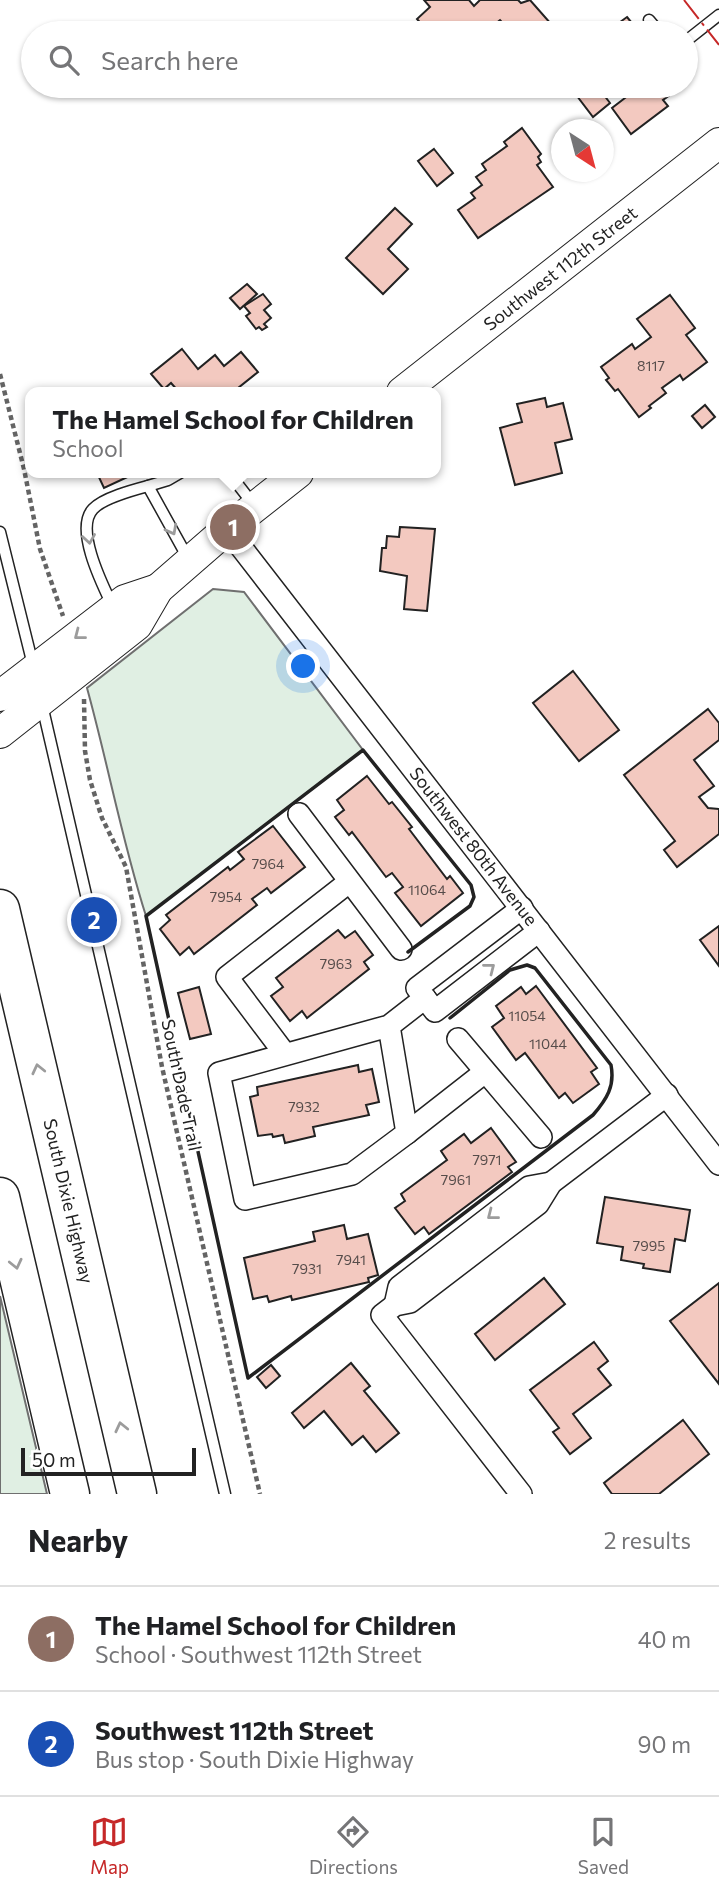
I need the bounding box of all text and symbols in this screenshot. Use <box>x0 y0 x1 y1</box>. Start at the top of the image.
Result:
search box <box>21 21 698 98</box>
icon: search <box>45 41 83 79</box>
text: Search here <box>101 44 239 75</box>
north arrow <box>551 119 614 182</box>
street label: Southwest 112th Street <box>479 201 641 335</box>
house number: 8117 <box>637 357 665 374</box>
popup <box>25 387 441 478</box>
text: The Hamel School for Children <box>52 403 414 434</box>
text: School <box>52 434 124 462</box>
pin: 1 <box>210 501 256 553</box>
one-way arrow <box>164 522 177 535</box>
one-way arrow <box>81 533 96 545</box>
one-way arrow <box>74 627 87 639</box>
your location <box>286 649 320 683</box>
street label: Southwest 80th Avenue <box>405 762 543 930</box>
house number: 7964 <box>252 855 285 872</box>
house number: 11064 <box>408 881 447 898</box>
house number: 7954 <box>210 888 243 905</box>
pin: 2 <box>71 894 117 946</box>
house number: 7963 <box>320 955 352 972</box>
one-way arrow <box>483 964 495 977</box>
house number: 11054 <box>508 1007 546 1024</box>
street label: South Dade Trail <box>157 1017 207 1153</box>
house number: 11044 <box>529 1035 568 1052</box>
one-way arrow <box>32 1064 46 1076</box>
house number: 7932 <box>288 1098 320 1115</box>
street label: South Dixie Highway <box>39 1117 99 1285</box>
house number: 7971 <box>472 1151 502 1168</box>
house number: 7961 <box>441 1171 471 1188</box>
one-way arrow <box>488 1207 500 1220</box>
house number: 7995 <box>633 1237 665 1254</box>
house number: 7941 <box>336 1251 366 1268</box>
one-way arrow <box>7 1258 22 1270</box>
house number: 7931 <box>292 1260 322 1277</box>
one-way arrow <box>115 1422 130 1434</box>
scale bar <box>21 1445 196 1477</box>
text: 50 m <box>32 1448 76 1471</box>
text: Nearby <box>28 1521 128 1558</box>
text: 2 results <box>604 1526 691 1554</box>
text: The Hamel School for Children <box>95 1609 456 1640</box>
text: 1 <box>46 1625 56 1653</box>
text: 40 m <box>638 1625 691 1653</box>
text: School · Southwest 112th Street <box>95 1640 422 1668</box>
text: Southwest 112th Street <box>95 1714 374 1745</box>
text: 2 <box>44 1730 58 1758</box>
text: 90 m <box>638 1730 691 1758</box>
text: Bus stop · South Dixie Highway <box>95 1745 414 1773</box>
tab: Map <box>90 1813 129 1878</box>
tab: Directions <box>309 1813 398 1878</box>
tab: Saved <box>578 1813 629 1878</box>

